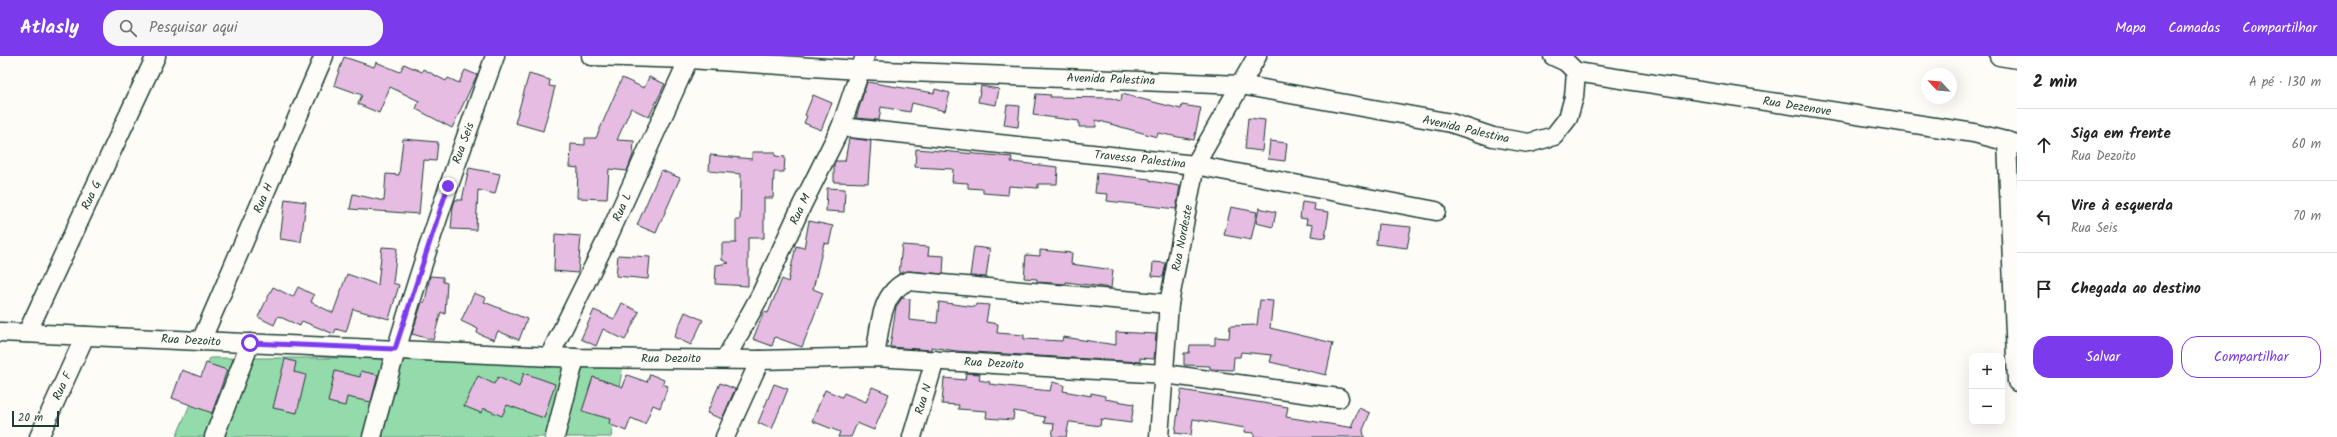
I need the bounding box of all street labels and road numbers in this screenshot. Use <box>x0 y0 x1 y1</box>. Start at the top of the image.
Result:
street label: Avenida Palestina <box>1066 68 1156 91</box>
street label: Rua Dezenove <box>1761 92 1833 121</box>
street label: Avenida Palestina <box>1421 110 1512 149</box>
street label: Rua Seis <box>447 120 480 167</box>
street label: Travessa Palestina <box>1093 145 1187 174</box>
street label: Rua G <box>76 177 107 213</box>
street label: Rua H <box>249 180 278 216</box>
street label: Rua L <box>608 190 637 225</box>
street label: Rua M <box>785 190 816 228</box>
street label: Rua Nordeste <box>1167 203 1198 273</box>
street label: Rua Dezoito <box>161 329 221 352</box>
street label: Rua Dezoito <box>641 349 701 368</box>
street label: Rua Dezoito <box>964 352 1024 375</box>
street label: Rua F <box>48 367 78 404</box>
street label: Rua N <box>910 381 937 417</box>

